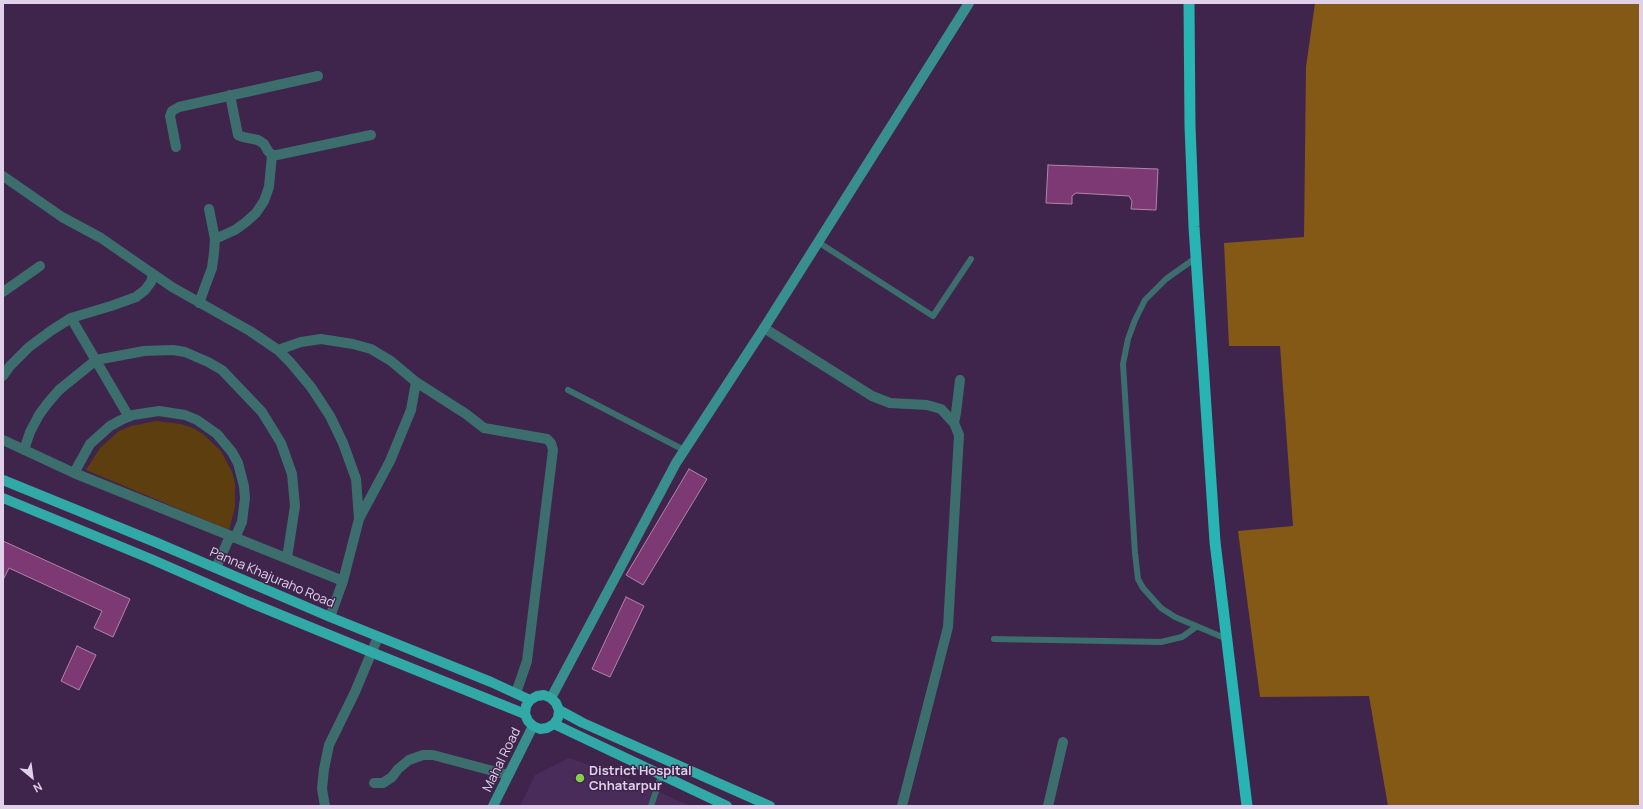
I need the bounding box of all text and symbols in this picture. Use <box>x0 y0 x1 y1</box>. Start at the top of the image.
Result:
street label: Panna Khajuraho Road <box>207 545 337 611</box>
street label: Mahal Road <box>480 725 524 795</box>
north arrow <box>12 757 52 797</box>
place label: District Hospital Chhatarpur <box>589 763 692 794</box>
marker: District Hospital Chhatarpur <box>574 772 586 784</box>
text: N <box>31 779 45 796</box>

